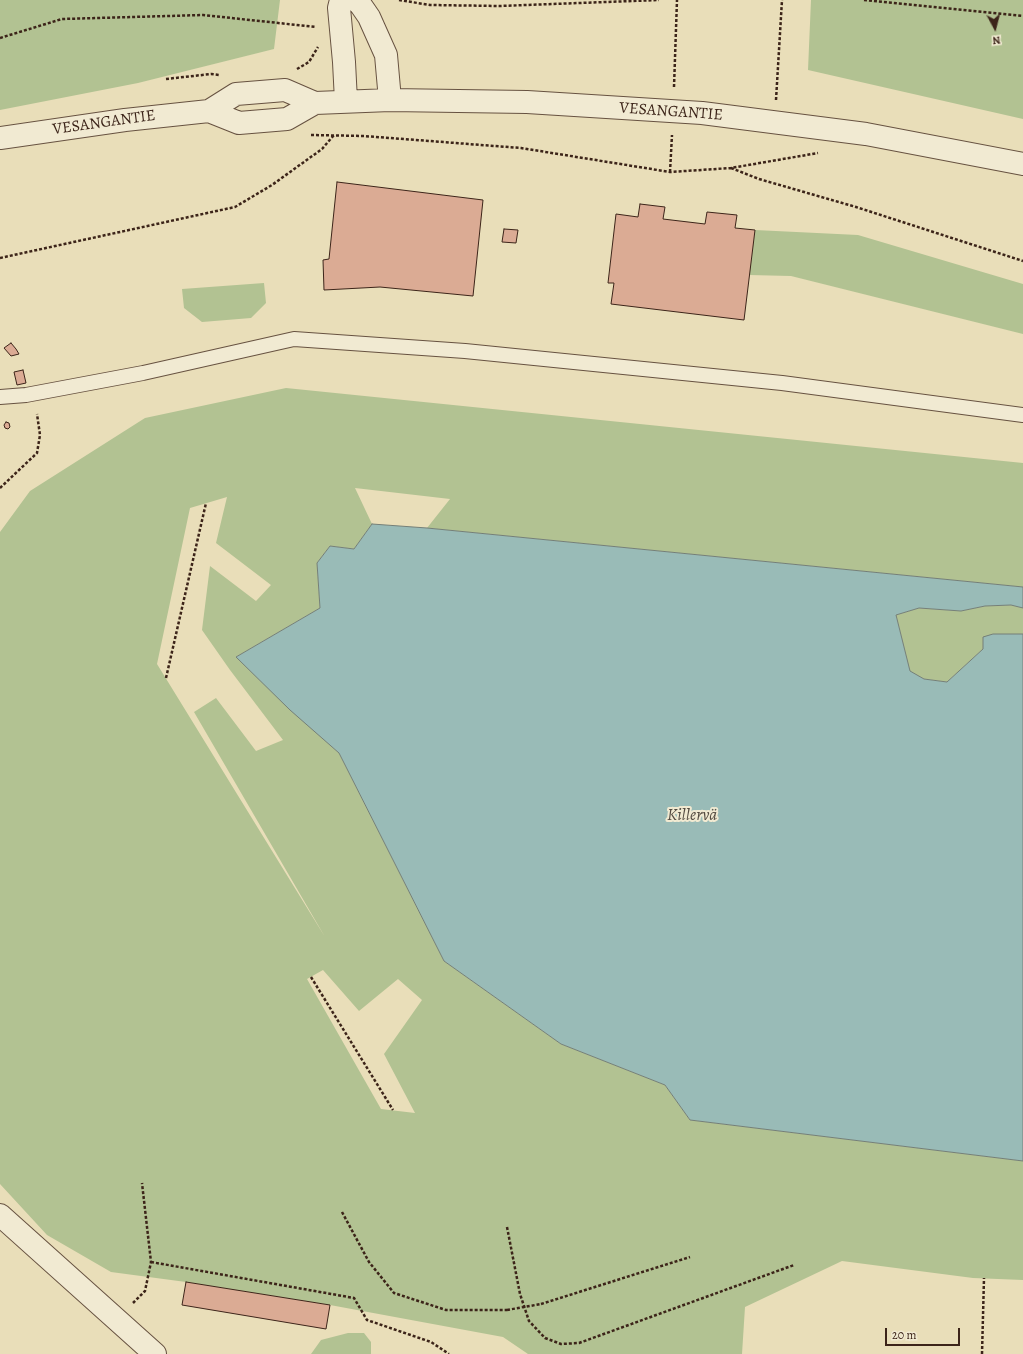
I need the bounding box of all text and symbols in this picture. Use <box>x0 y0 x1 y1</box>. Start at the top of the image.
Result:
north arrow <box>975 8 1015 48</box>
text: N <box>992 32 1001 48</box>
street label: VESANGANTIE <box>619 99 723 125</box>
street label: VESANGANTIE <box>51 106 157 140</box>
water label: Killervä <box>667 806 717 826</box>
scale bar <box>887 1320 962 1346</box>
text: 20 m <box>892 1327 916 1343</box>

